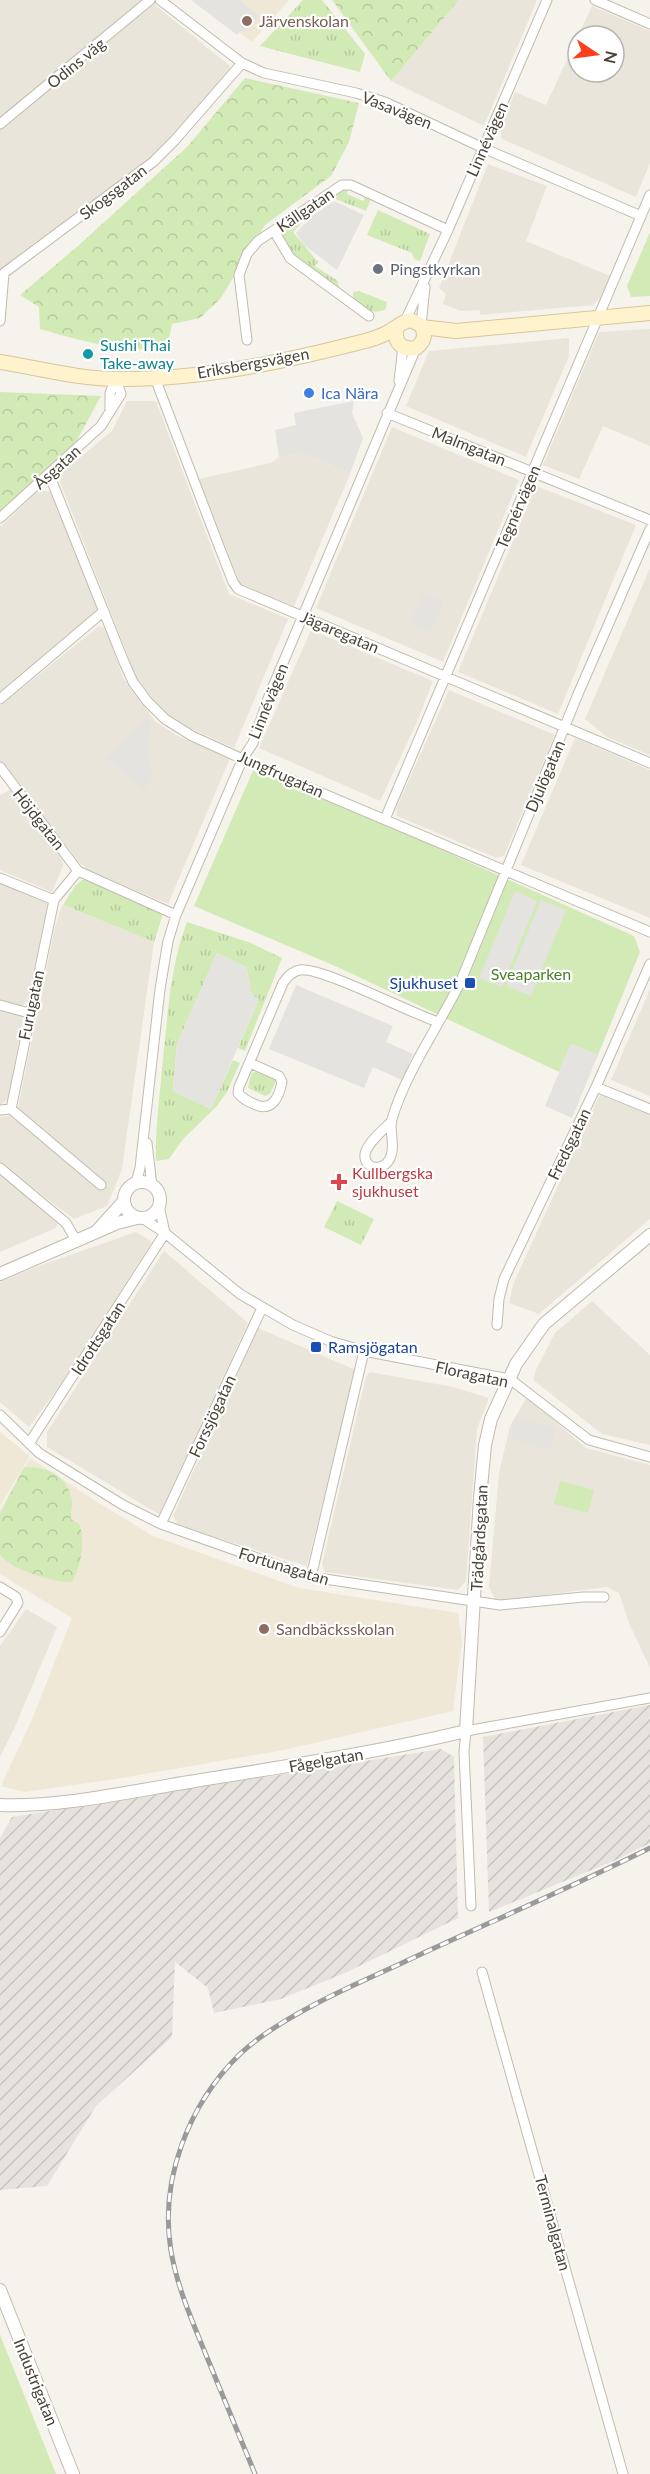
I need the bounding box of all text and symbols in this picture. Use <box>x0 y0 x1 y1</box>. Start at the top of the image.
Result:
place label: Järvenskolan <box>259 11 349 30</box>
marker: Järvenskolan <box>240 14 254 28</box>
north arrow <box>566 24 626 84</box>
street label: Odins väg <box>43 33 109 92</box>
text: N <box>600 49 622 66</box>
street label: Vasavägen <box>359 87 435 132</box>
street label: Linnévägen <box>462 98 511 179</box>
street label: Skogsgatan <box>75 160 150 223</box>
street label: Källgatan <box>273 184 337 236</box>
place label: Pingstkyrkan <box>390 259 481 278</box>
marker: Pingstkyrkan <box>371 262 385 276</box>
place label: Sushi Thai Take-away <box>100 335 175 372</box>
street label: Eriksbergsvägen <box>195 343 310 382</box>
marker: Sushi Thai Take-away <box>81 347 95 361</box>
place label: Ica Nära <box>321 383 379 402</box>
marker: Ica Nära <box>302 386 316 400</box>
street label: Malmgatan <box>429 422 509 469</box>
street label: Åsgatan <box>29 441 84 493</box>
street label: Tegnérvägen <box>491 462 544 552</box>
street label: Jägaregatan <box>298 607 382 657</box>
street label: Linnévägen <box>244 660 291 741</box>
street label: Djulögatan <box>521 737 568 815</box>
street label: Jungfrugatan <box>235 746 327 801</box>
street label: Höjdgatan <box>10 784 69 853</box>
park label: Sveaparken <box>491 964 571 983</box>
street label: Furugatan <box>14 968 47 1042</box>
place label: Sjukhuset <box>390 973 458 992</box>
marker: Sjukhuset <box>463 976 477 990</box>
street label: Fredsgatan <box>543 1105 594 1183</box>
place label: Kullbergska sjukhuset <box>352 1163 433 1200</box>
marker: Kullbergska sjukhuset <box>330 1173 348 1191</box>
street label: Idrottsgatan <box>67 1297 128 1378</box>
place label: Ramsjögatan <box>328 1337 418 1356</box>
marker: Ramsjögatan <box>309 1340 323 1354</box>
street label: Floragatan <box>434 1357 510 1391</box>
street label: Forssjögatan <box>184 1372 239 1460</box>
street label: Trädgårdsgatan <box>466 1484 491 1592</box>
street label: Fortunagatan <box>237 1543 332 1588</box>
place label: Sandbäcksskolan <box>276 1619 394 1638</box>
marker: Sandbäcksskolan <box>257 1622 271 1636</box>
street label: Fågelgatan <box>287 1744 365 1775</box>
street label: Terminalgatan <box>532 2173 575 2273</box>
street label: Industrigatan <box>10 2335 63 2428</box>

